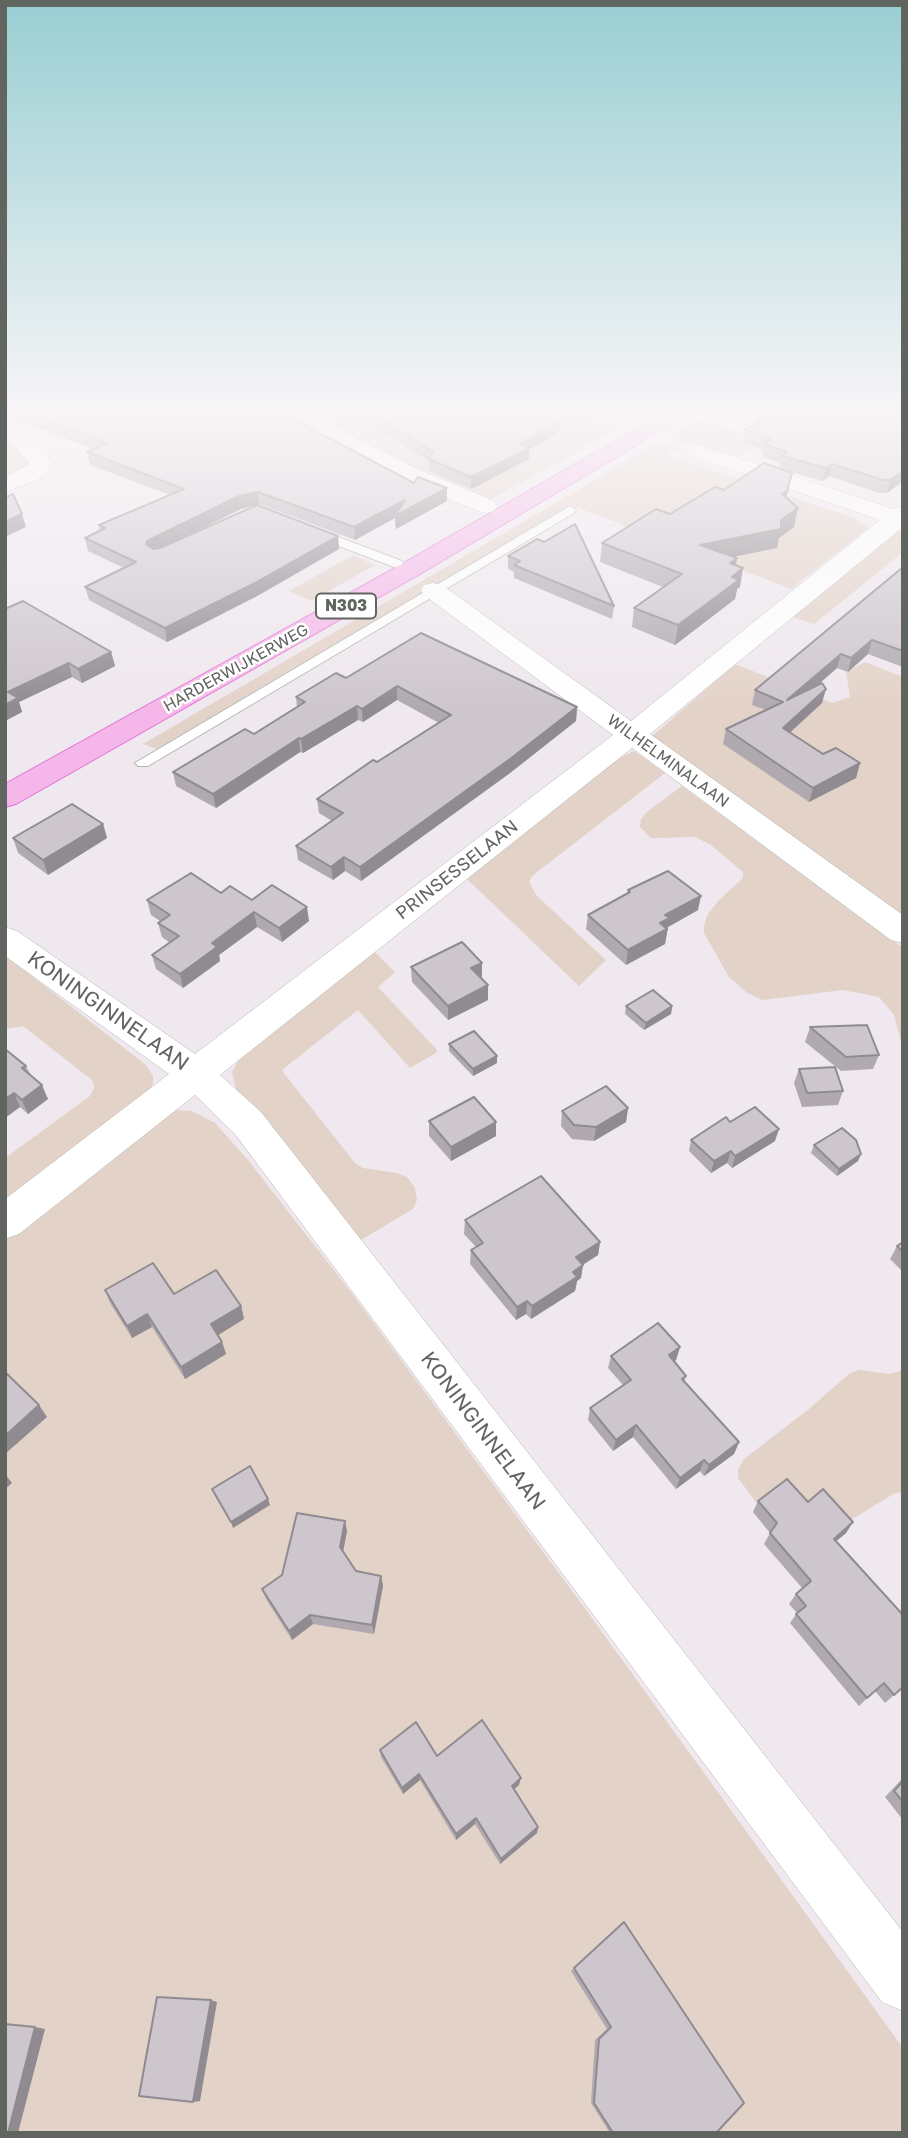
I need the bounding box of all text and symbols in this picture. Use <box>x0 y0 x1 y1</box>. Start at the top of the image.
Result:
road number: N303 <box>316 594 376 618</box>
street label: HARDERWIJKERWEG <box>160 620 312 716</box>
street label: WILHELMINALAAN <box>603 710 733 812</box>
street label: PRINSESSELAAN <box>392 816 522 924</box>
street label: KONINGINNELAAN <box>22 946 194 1076</box>
street label: KONINGINNELAAN <box>415 1347 551 1515</box>

